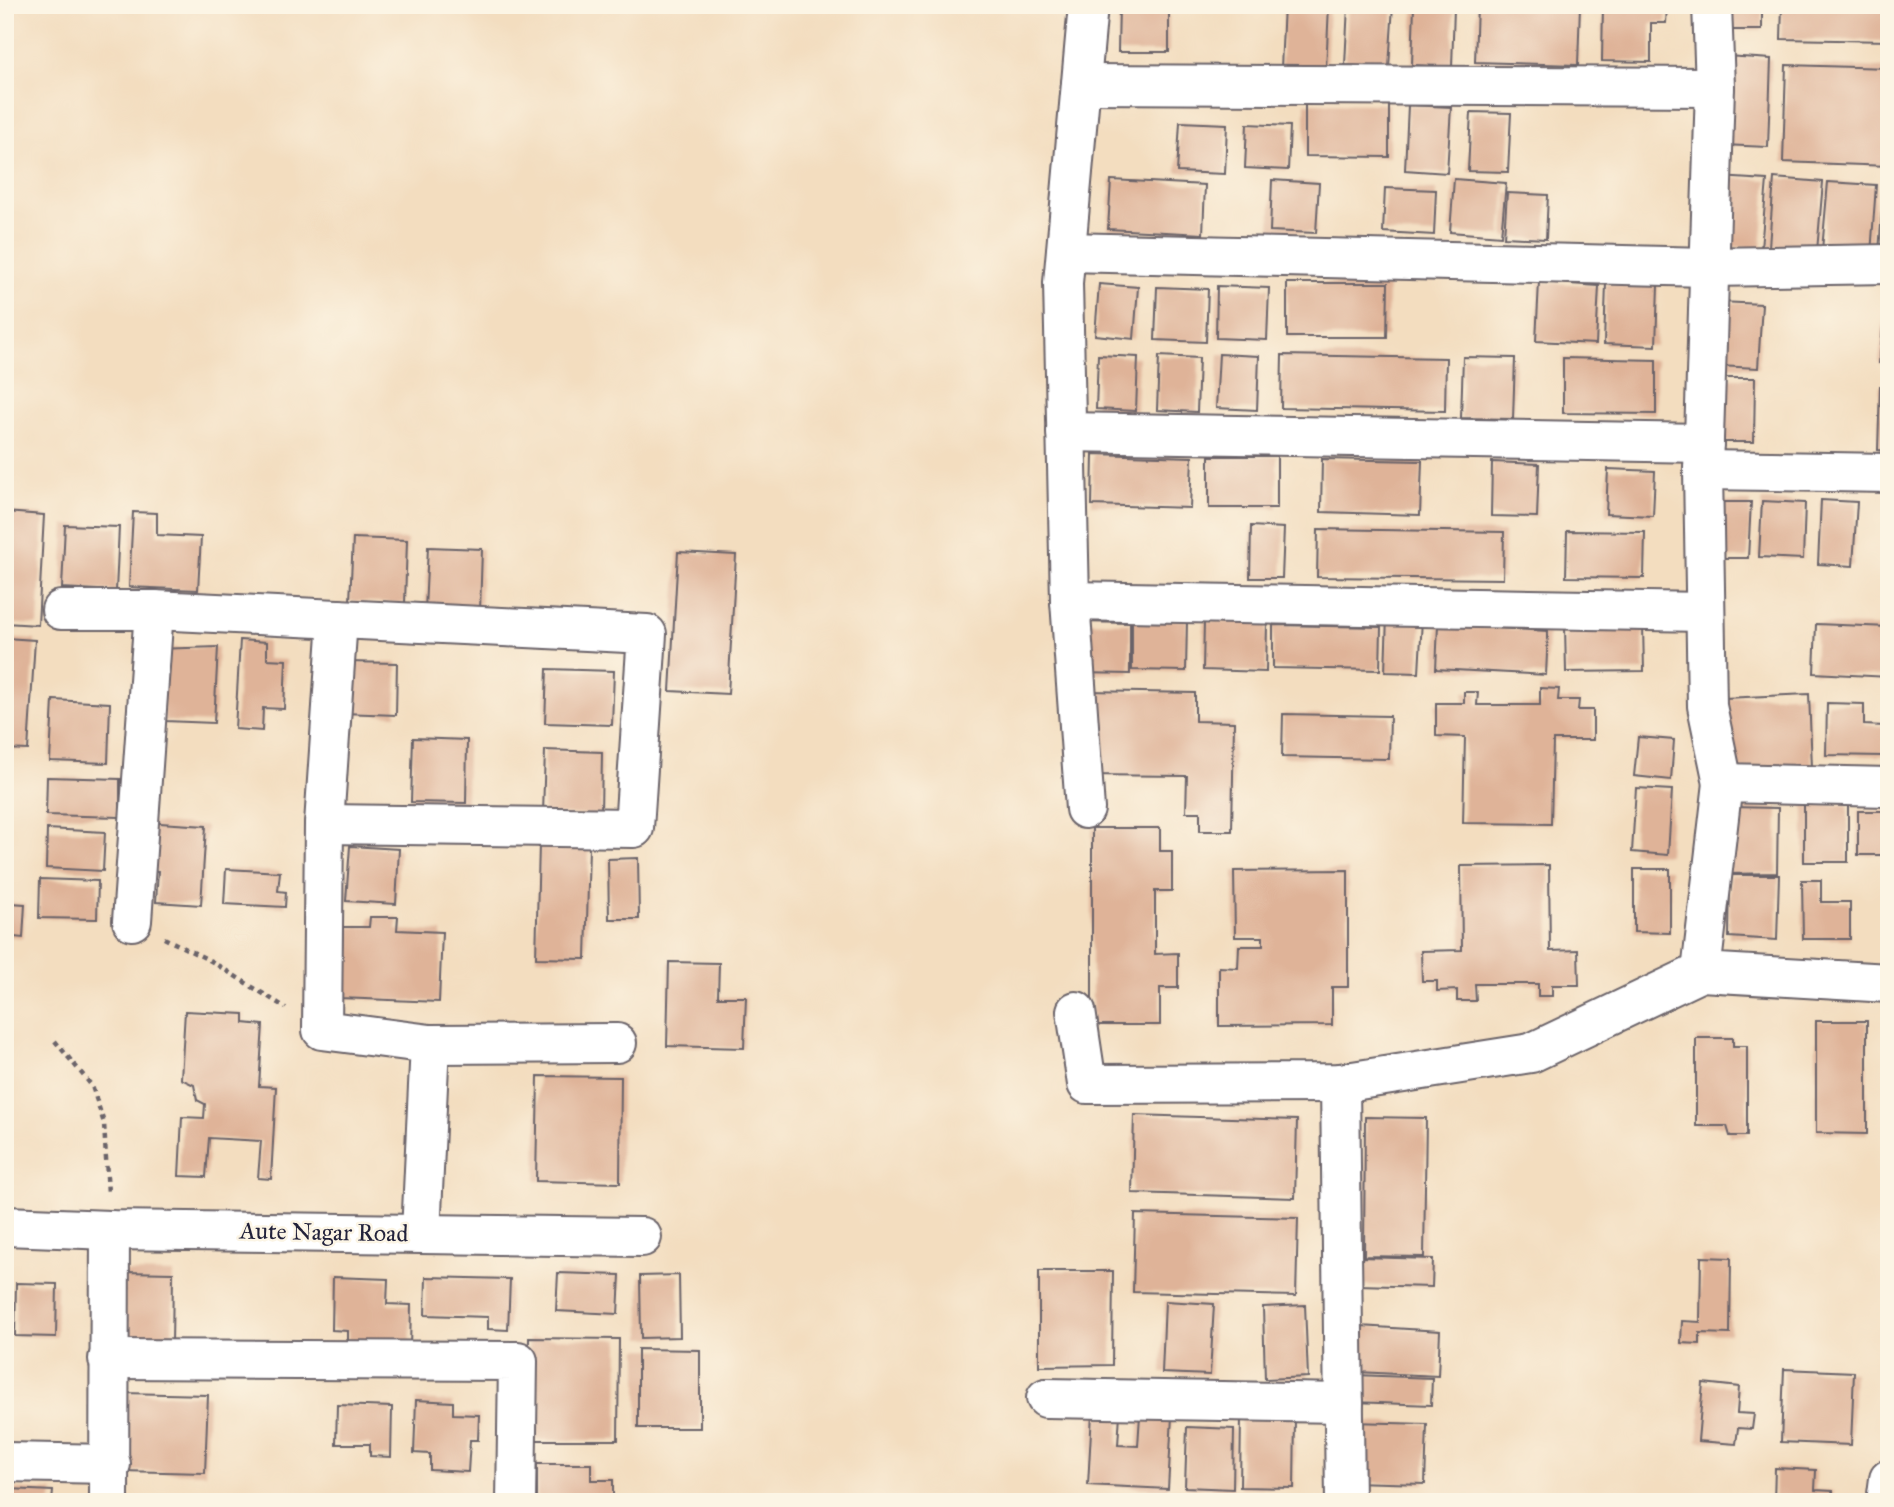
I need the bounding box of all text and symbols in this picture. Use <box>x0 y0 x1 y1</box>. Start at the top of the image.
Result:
street label: Aute Nagar Road <box>238 1216 409 1248</box>

